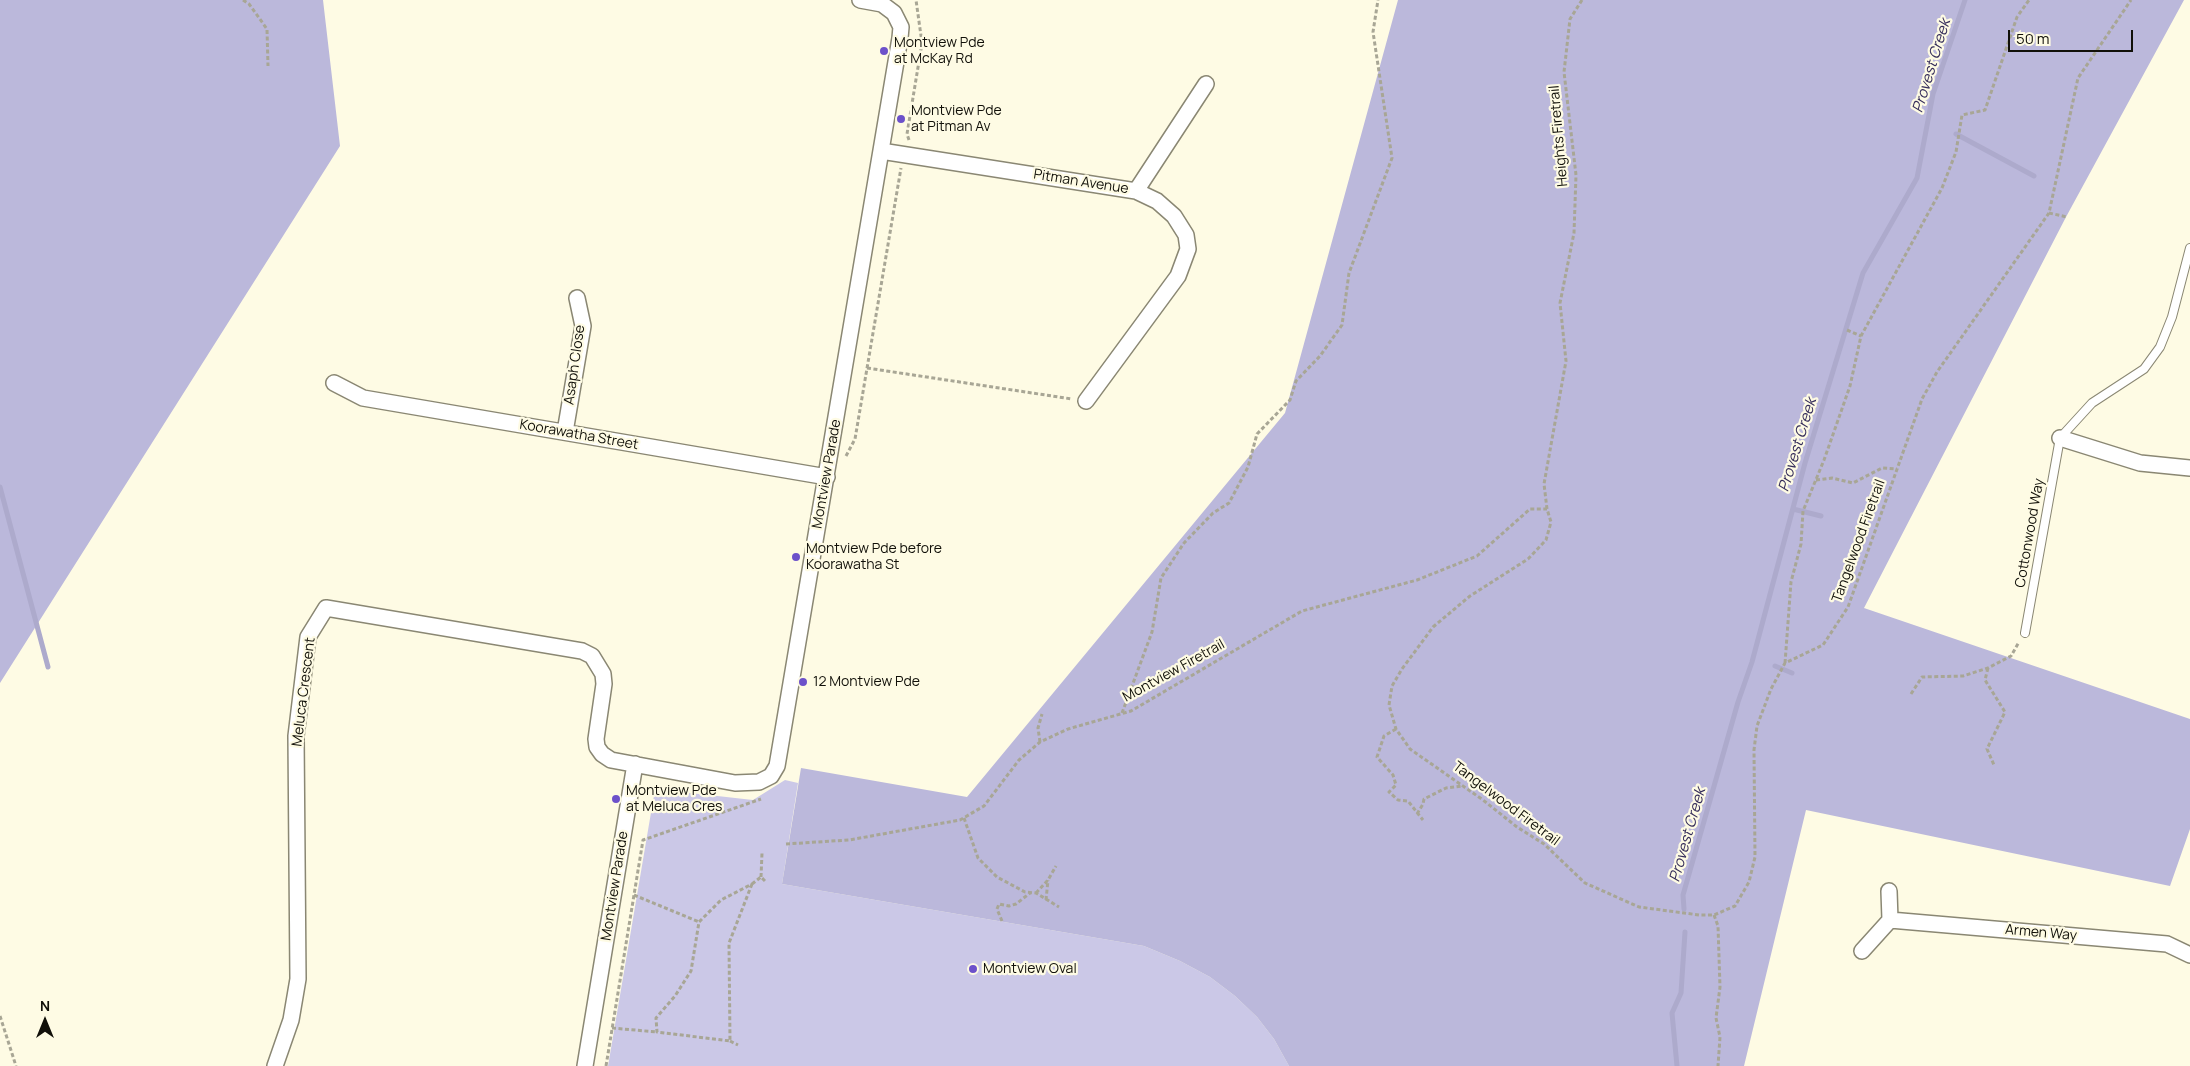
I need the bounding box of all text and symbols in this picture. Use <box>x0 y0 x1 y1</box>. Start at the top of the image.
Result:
water label: Provest Creek <box>1909 17 1955 115</box>
scale bar <box>2010 20 2135 52</box>
text: 50 m <box>2016 28 2050 49</box>
place label: Montview Pde at McKay Rd <box>894 35 985 68</box>
marker: Montview Pde at McKay Rd <box>878 45 890 57</box>
street label: Heights Firetrail <box>1546 85 1572 187</box>
place label: Montview Pde at Pitman Av <box>911 103 1002 136</box>
marker: Montview Pde at Pitman Av <box>895 113 907 125</box>
street label: Pitman Avenue <box>1032 166 1130 198</box>
street label: Asaph Close <box>561 324 589 406</box>
water label: Provest Creek <box>1775 396 1821 494</box>
street label: Koorawatha Street <box>518 416 640 454</box>
street label: Montview Parade <box>809 418 845 530</box>
street label: Tangelwood Firetrail <box>1829 477 1889 605</box>
street label: Cottonwood Way <box>2012 477 2048 589</box>
place label: Montview Pde before Koorawatha St <box>806 541 942 574</box>
marker: Montview Pde before Koorawatha St <box>790 551 802 563</box>
street label: Montview Firetrail <box>1120 636 1228 706</box>
street label: Meluca Crescent <box>289 637 319 747</box>
place label: 12 Montview Pde <box>813 674 920 690</box>
marker: 12 Montview Pde <box>797 676 809 688</box>
street label: Tangelwood Firetrail <box>1449 758 1563 850</box>
place label: Montview Pde at Meluca Cres <box>626 783 722 816</box>
water label: Provest Creek <box>1666 786 1710 884</box>
marker: Montview Pde at Meluca Cres <box>610 793 622 805</box>
street label: Montview Parade <box>598 830 632 942</box>
street label: Armen Way <box>2004 921 2078 945</box>
place label: Montview Oval <box>983 961 1077 977</box>
marker: Montview Oval <box>967 963 979 975</box>
north arrow <box>20 996 70 1046</box>
text: N <box>40 996 50 1015</box>

